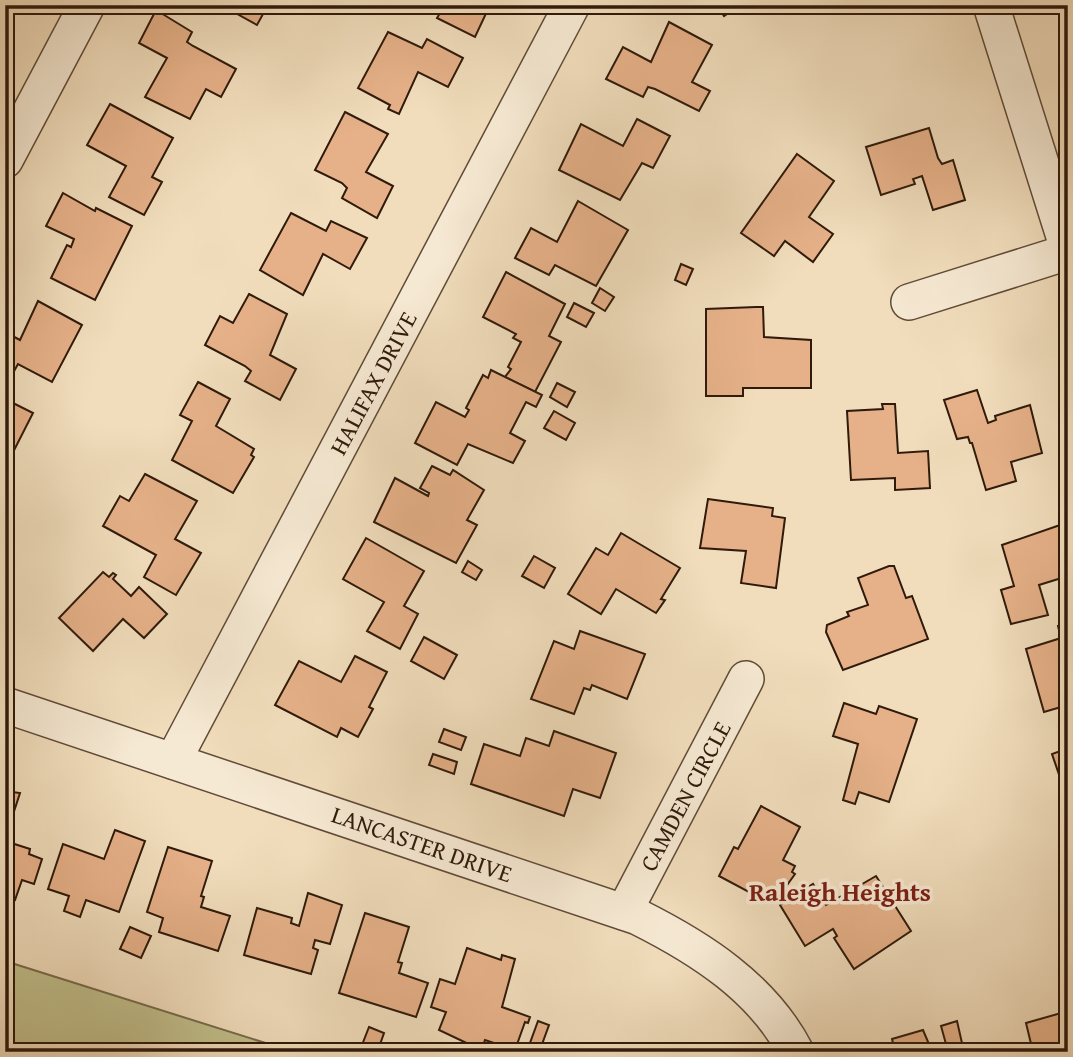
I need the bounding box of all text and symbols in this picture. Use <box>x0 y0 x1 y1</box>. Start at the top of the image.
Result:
street label: HALIFAX DRIVE <box>320 305 426 461</box>
street label: CAMDEN CIRCLE <box>631 715 739 877</box>
street label: LANCASTER DRIVE <box>327 797 517 891</box>
district label: Raleigh Heights <box>749 872 931 911</box>

